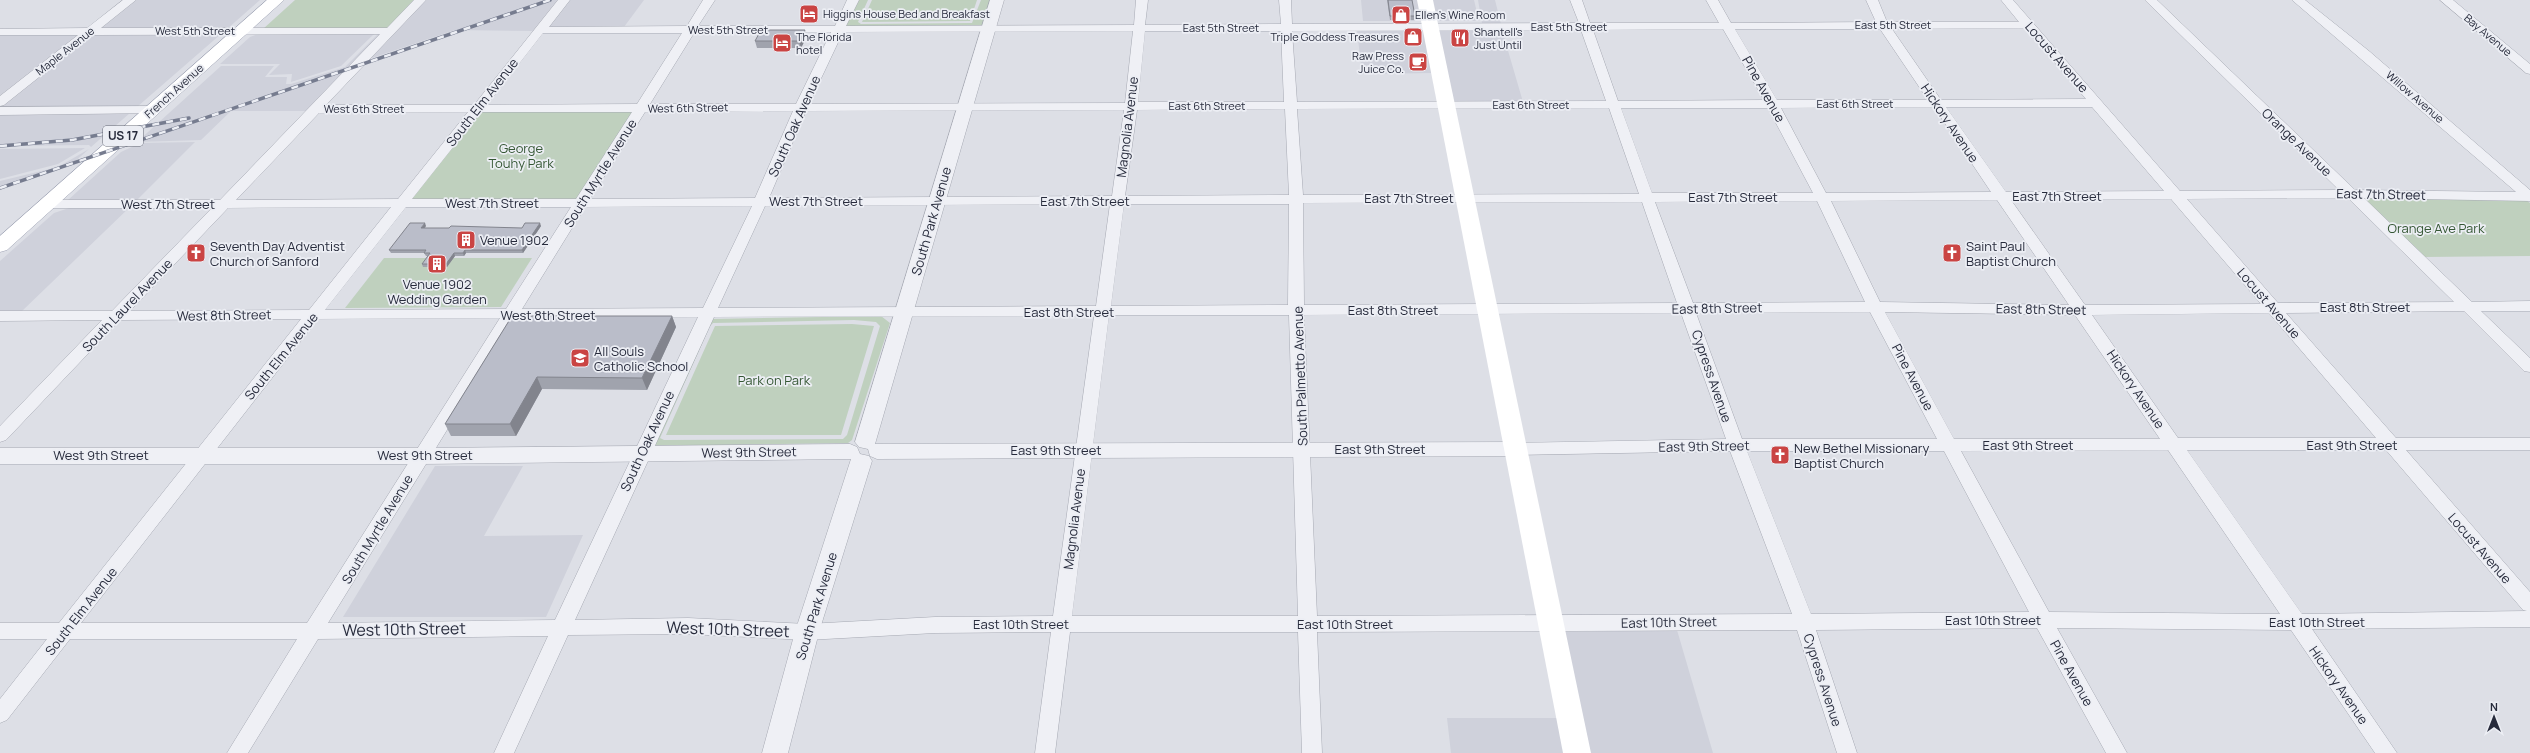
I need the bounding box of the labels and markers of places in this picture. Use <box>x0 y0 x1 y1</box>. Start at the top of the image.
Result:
hotel icon: Higgins House Bed and Breakfast <box>798 3 820 25</box>
shop icon: Ellen's Wine Room <box>1390 4 1412 26</box>
place label: Higgins House Bed and Breakfast <box>823 6 990 21</box>
place label: Ellen's Wine Room <box>1415 7 1505 22</box>
place label: Shantell's Just Until <box>1474 24 1523 52</box>
shop icon: Triple Goddess Treasures <box>1402 26 1424 48</box>
restaurant icon: Shantell's Just Until <box>1449 27 1471 49</box>
place label: The Florida hotel <box>796 29 852 57</box>
place label: Triple Goddess Treasures <box>1271 29 1399 44</box>
hotel icon: The Florida hotel <box>771 32 793 54</box>
place label: Raw Press Juice Co. <box>1352 48 1404 76</box>
cafe icon: Raw Press Juice Co. <box>1407 51 1429 73</box>
building icon: Venue 1902 <box>455 229 477 251</box>
place label: Venue 1902 <box>480 231 549 249</box>
place label: Seventh Day Adventist Church of Sanford <box>210 237 345 270</box>
place label: Saint Paul Baptist Church <box>1966 237 2056 270</box>
church icon: Seventh Day Adventist Church of Sanford <box>185 242 207 264</box>
church icon: Saint Paul Baptist Church <box>1941 242 1963 264</box>
building icon: Venue 1902 Wedding Garden <box>426 253 448 275</box>
place label: Venue 1902 Wedding Garden <box>387 275 487 308</box>
place label: All Souls Catholic School <box>594 342 688 375</box>
school or university icon: All Souls Catholic School <box>569 347 591 369</box>
place label: New Bethel Missionary Baptist Church <box>1794 439 1929 472</box>
church icon: New Bethel Missionary Baptist Church <box>1769 444 1791 466</box>

